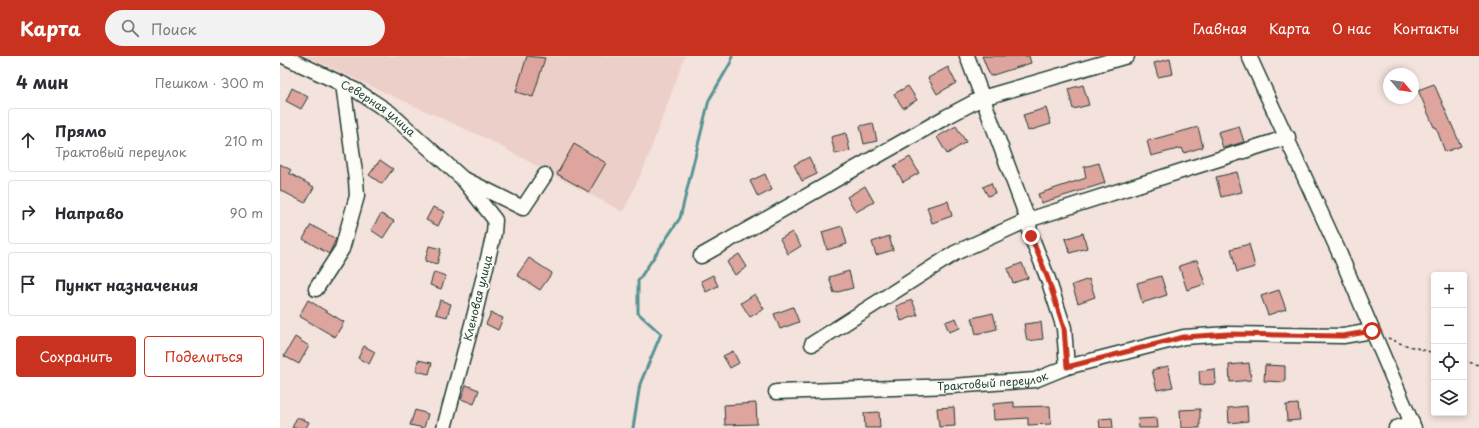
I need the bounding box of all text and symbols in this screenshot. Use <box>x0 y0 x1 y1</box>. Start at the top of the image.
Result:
search box <box>105 10 385 46</box>
text: Карта <box>20 14 81 42</box>
icon: search <box>119 17 141 39</box>
text: Поиск <box>151 17 196 40</box>
text: Главная <box>1193 18 1247 39</box>
text: Карта <box>1269 18 1310 39</box>
text: О нас <box>1332 18 1371 39</box>
text: Контакты <box>1393 18 1459 39</box>
north arrow <box>1383 68 1419 104</box>
text: 4 мин <box>16 69 69 95</box>
text: Пешком · 300 m <box>155 73 264 92</box>
street label: Северная улица <box>338 76 420 140</box>
text: Прямо <box>55 119 106 142</box>
icon: ahead <box>17 129 39 151</box>
text: 210 m <box>224 131 263 150</box>
text: Трактовый переулок <box>55 142 187 161</box>
icon: right <box>17 201 39 223</box>
text: Направо <box>55 201 124 224</box>
text: 90 m <box>230 203 263 222</box>
route end <box>1022 227 1040 245</box>
street label: Кленовая улица <box>459 253 496 343</box>
map controls <box>1431 272 1467 416</box>
button: + <box>1431 272 1467 308</box>
icon: arrive <box>17 273 39 295</box>
text: Пункт назначения <box>55 273 198 296</box>
button: − <box>1431 308 1467 344</box>
route start <box>1363 322 1381 340</box>
button: Сохранить <box>16 336 136 377</box>
button: Поделиться <box>144 336 264 377</box>
button: locate <box>1431 344 1467 380</box>
street label: Трактовый переулок <box>937 366 1051 395</box>
button: layers <box>1431 380 1467 416</box>

